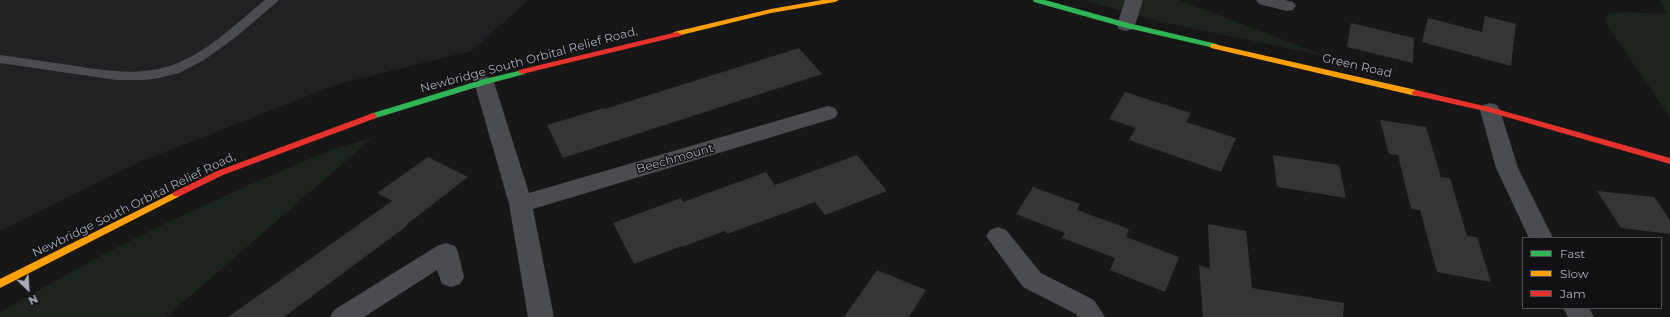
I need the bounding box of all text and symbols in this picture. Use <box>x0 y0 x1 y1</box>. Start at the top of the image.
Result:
street label: Newbridge South Orbital Relief Road, <box>419 24 639 96</box>
street label: Green Road <box>1321 51 1393 81</box>
street label: Beechmount <box>635 141 715 177</box>
street label: Newbridge South Orbital Relief Road, <box>30 149 238 261</box>
legend <box>1522 237 1662 309</box>
text: Fast <box>1560 246 1585 261</box>
text: Slow <box>1560 266 1589 281</box>
north arrow <box>8 269 48 309</box>
text: Jam <box>1560 286 1586 301</box>
text: N <box>26 292 40 308</box>

